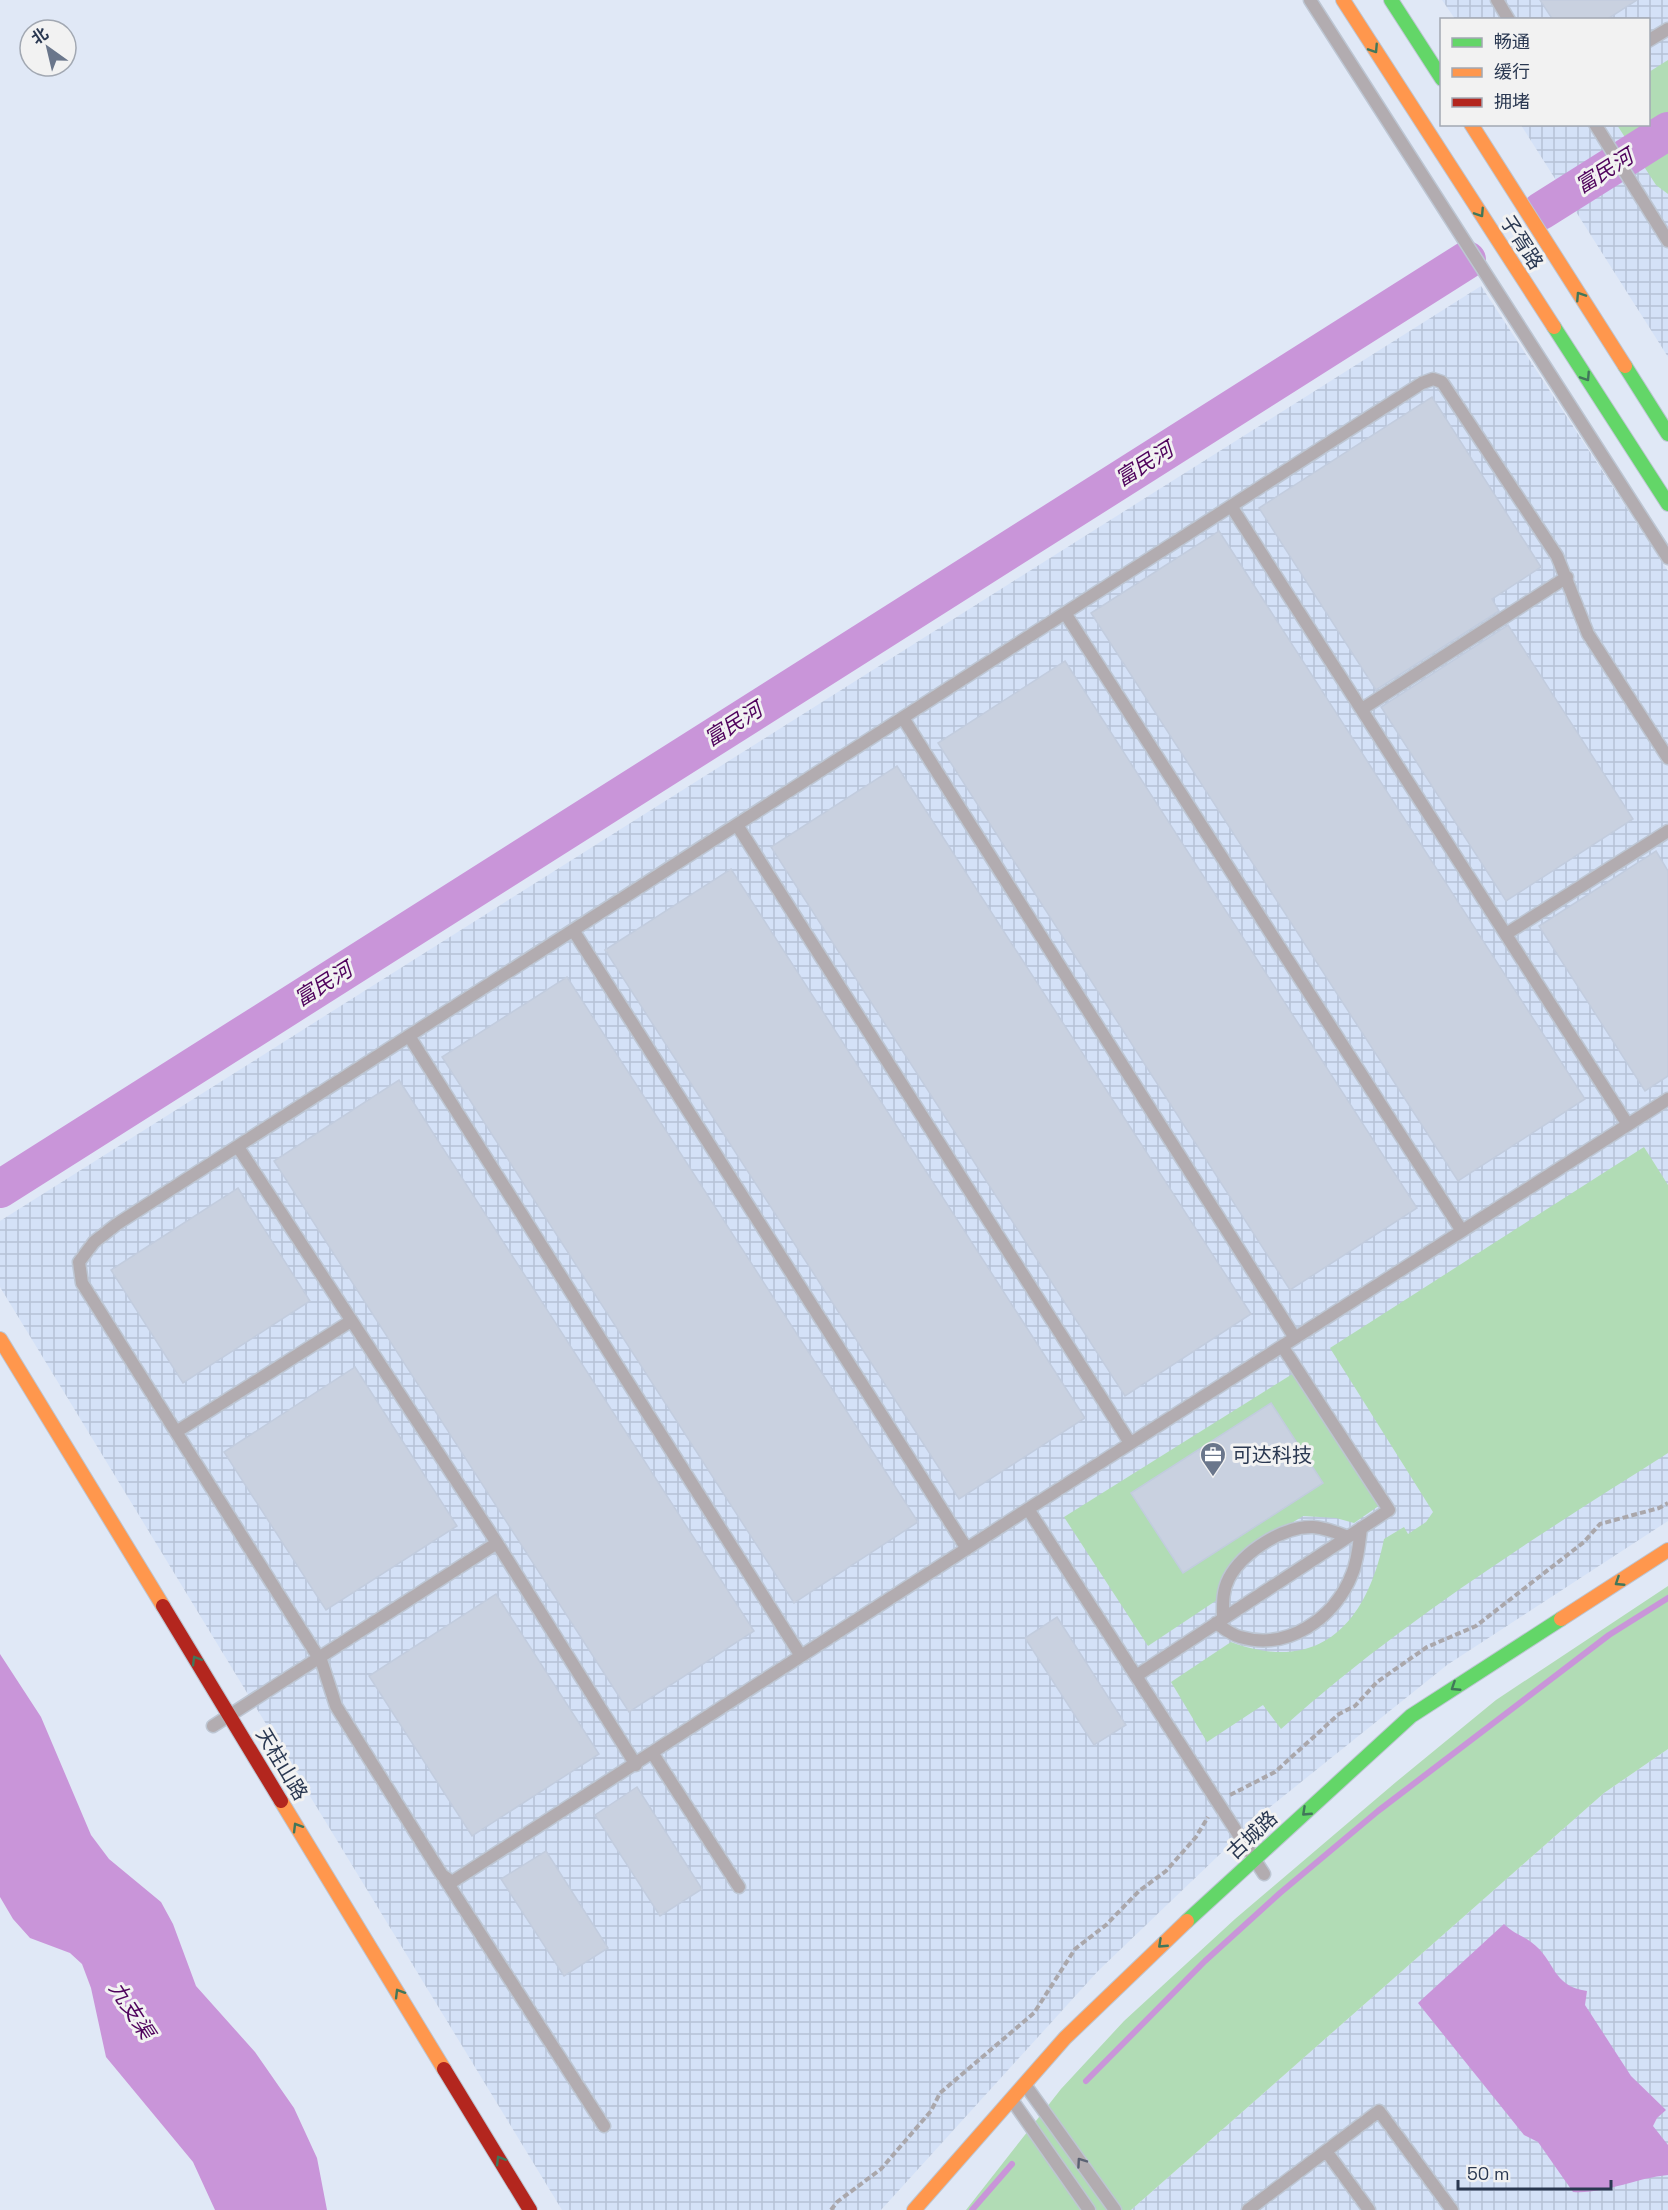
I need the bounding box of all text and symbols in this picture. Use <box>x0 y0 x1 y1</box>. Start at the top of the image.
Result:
north arrow <box>18 18 78 78</box>
legend <box>1440 18 1650 126</box>
text: 北 <box>27 23 52 49</box>
text: 畅通 <box>1494 30 1530 53</box>
one-way arrow <box>1367 43 1379 53</box>
text: 缓行 <box>1494 60 1530 83</box>
text: 拥堵 <box>1494 90 1530 113</box>
water label: 富民河 <box>1570 141 1641 199</box>
one-way arrow <box>1473 206 1484 217</box>
street label: 子胥路 <box>1495 210 1549 274</box>
one-way arrow <box>1576 292 1587 303</box>
one-way arrow <box>1579 370 1590 381</box>
water label: 富民河 <box>1110 434 1181 492</box>
water label: 富民河 <box>699 694 770 752</box>
water label: 富民河 <box>289 954 360 1012</box>
office icon: 可达科技 <box>1198 1440 1228 1478</box>
place label: 可达科技 <box>1232 1442 1312 1468</box>
one-way arrow <box>1615 1574 1625 1586</box>
one-way arrow <box>191 1656 203 1666</box>
one-way arrow <box>1451 1680 1461 1692</box>
street label: 天柱山路 <box>250 1723 314 1805</box>
street label: 古城路 <box>1221 1805 1283 1865</box>
one-way arrow <box>1302 1805 1313 1816</box>
one-way arrow <box>293 1823 305 1833</box>
one-way arrow <box>1159 1937 1169 1948</box>
water label: 九支渠 <box>104 1976 162 2046</box>
one-way arrow <box>395 1989 406 2000</box>
scale bar <box>1458 2153 1611 2191</box>
one-way arrow <box>496 2156 507 2166</box>
one-way arrow <box>1077 2158 1088 2169</box>
text: 50 m <box>1467 2162 1509 2185</box>

